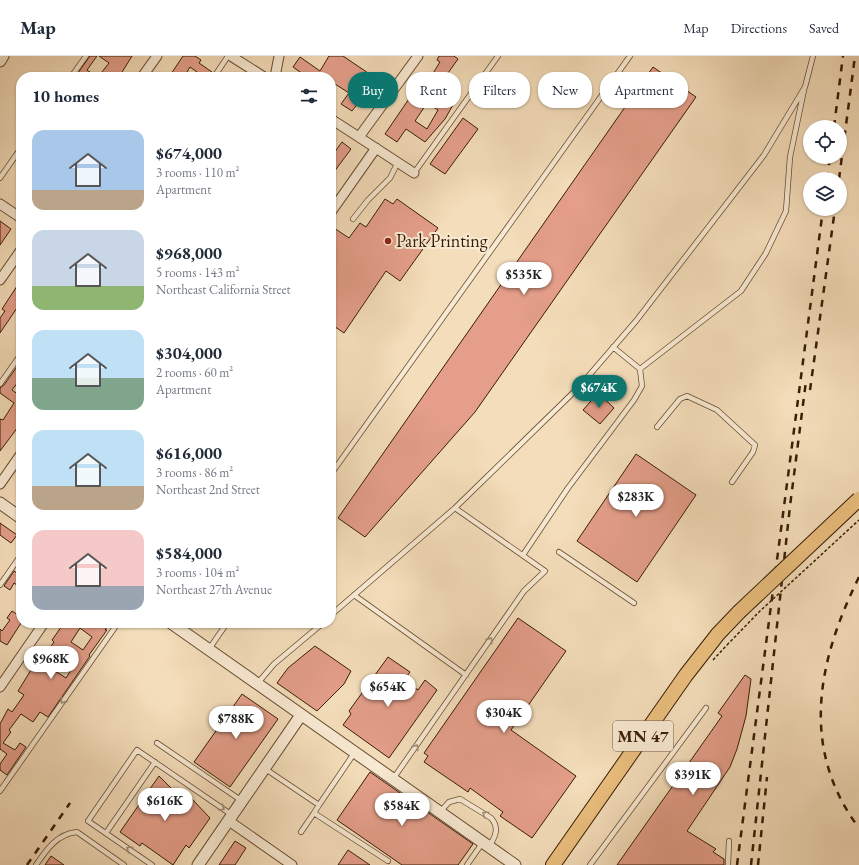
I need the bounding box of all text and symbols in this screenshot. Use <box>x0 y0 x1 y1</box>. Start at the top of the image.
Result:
text: Map <box>20 15 56 40</box>
text: Map <box>683 19 709 37</box>
text: Directions <box>731 19 787 37</box>
text: Saved <box>809 19 839 37</box>
chip: Buy <box>348 72 398 108</box>
chip: Rent <box>406 72 461 108</box>
chip: Filters <box>469 72 530 108</box>
chip: New <box>538 72 592 108</box>
chip: Apartment <box>600 72 688 108</box>
text: 10 homes <box>32 85 99 107</box>
icon: filters <box>298 85 320 107</box>
map controls <box>803 120 847 216</box>
button: locate <box>803 120 847 164</box>
text: $674,000 <box>156 142 222 164</box>
icon: home <box>64 146 112 194</box>
text: 3 rooms · 110 m² <box>156 164 240 181</box>
button: layers <box>803 172 847 216</box>
text: Apartment <box>156 181 211 198</box>
place label: Park Printing <box>396 229 488 252</box>
marker: Park Printing <box>383 236 393 246</box>
text: $968,000 <box>156 242 222 264</box>
icon: home <box>64 246 112 294</box>
pin: $535K <box>496 262 552 296</box>
text: 5 rooms · 143 m² <box>156 264 240 281</box>
text: $535K <box>506 266 542 283</box>
text: Northeast California Street <box>156 281 291 298</box>
text: $304,000 <box>156 342 222 364</box>
icon: home <box>64 346 112 394</box>
text: 2 rooms · 60 m² <box>156 364 233 381</box>
pin: $674K <box>571 375 627 409</box>
text: $674K <box>581 379 617 396</box>
text: Apartment <box>156 381 211 398</box>
text: $616,000 <box>156 442 222 464</box>
icon: home <box>64 446 112 494</box>
text: 3 rooms · 86 m² <box>156 464 233 481</box>
text: Northeast 2nd Street <box>156 481 260 498</box>
pin: $283K <box>608 484 664 518</box>
text: $283K <box>618 488 654 505</box>
text: $584,000 <box>156 542 222 564</box>
icon: home <box>64 546 112 594</box>
text: 3 rooms · 104 m² <box>156 564 240 581</box>
text: Northeast 27th Avenue <box>156 581 272 598</box>
one-way arrow <box>485 638 492 645</box>
pin: $968K <box>23 646 79 680</box>
text: $968K <box>33 650 69 667</box>
pin: $654K <box>360 674 416 708</box>
text: $654K <box>370 678 406 695</box>
one-way arrow <box>60 697 68 704</box>
pin: $304K <box>476 700 532 734</box>
text: $304K <box>486 704 522 721</box>
pin: $788K <box>208 706 264 740</box>
text: $788K <box>218 710 254 727</box>
road number: MN 47 <box>613 721 673 751</box>
one-way arrow <box>411 744 419 751</box>
pin: $391K <box>665 762 721 796</box>
text: $391K <box>675 766 711 783</box>
pin: $616K <box>137 788 193 822</box>
text: $616K <box>147 792 183 809</box>
pin: $584K <box>374 793 430 827</box>
text: $584K <box>384 797 420 814</box>
one-way arrow <box>217 803 224 810</box>
one-way arrow <box>482 811 489 819</box>
one-way arrow <box>126 846 133 854</box>

